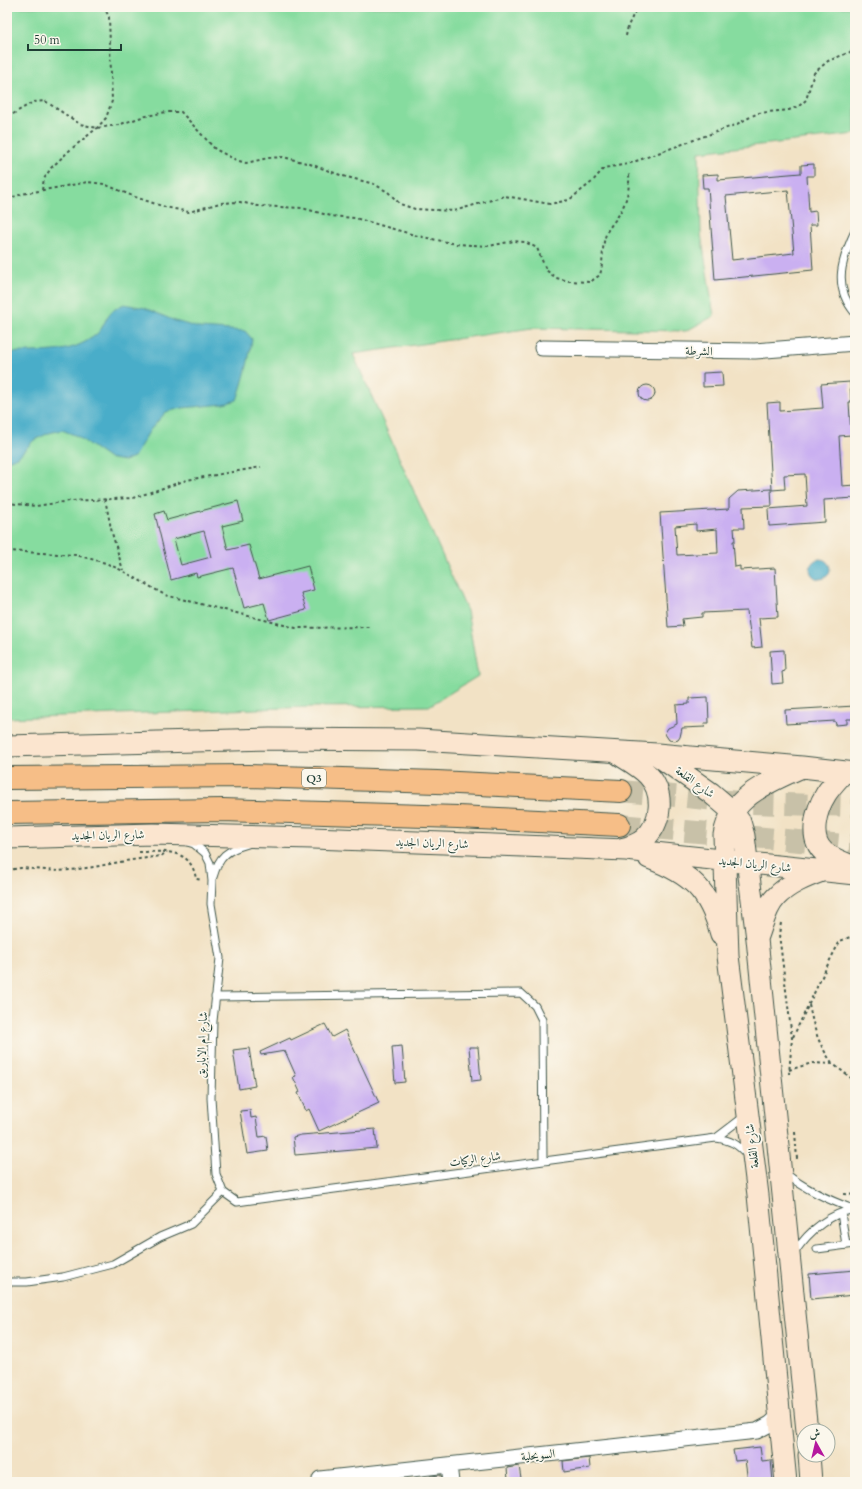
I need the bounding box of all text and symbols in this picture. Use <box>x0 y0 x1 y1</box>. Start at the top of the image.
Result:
scale bar <box>28 26 121 52</box>
text: 50 m <box>34 32 61 48</box>
street label: الشرطة <box>685 343 713 359</box>
street label: شارع القلعة <box>670 762 718 804</box>
road number: Q3 <box>302 769 326 787</box>
street label: شارع الريان الجديد <box>71 826 145 847</box>
street label: شارع الريان الجديد <box>395 834 469 855</box>
street label: شارع الريان الجديد <box>718 852 792 879</box>
street label: شارع ام الاباريق <box>193 1011 214 1079</box>
street label: شارع القلعة <box>741 1122 766 1169</box>
street label: شارع الركيات <box>448 1147 502 1173</box>
north arrow <box>796 1423 836 1463</box>
text: ش <box>808 1425 821 1442</box>
street label: السويحلية <box>520 1445 556 1465</box>

